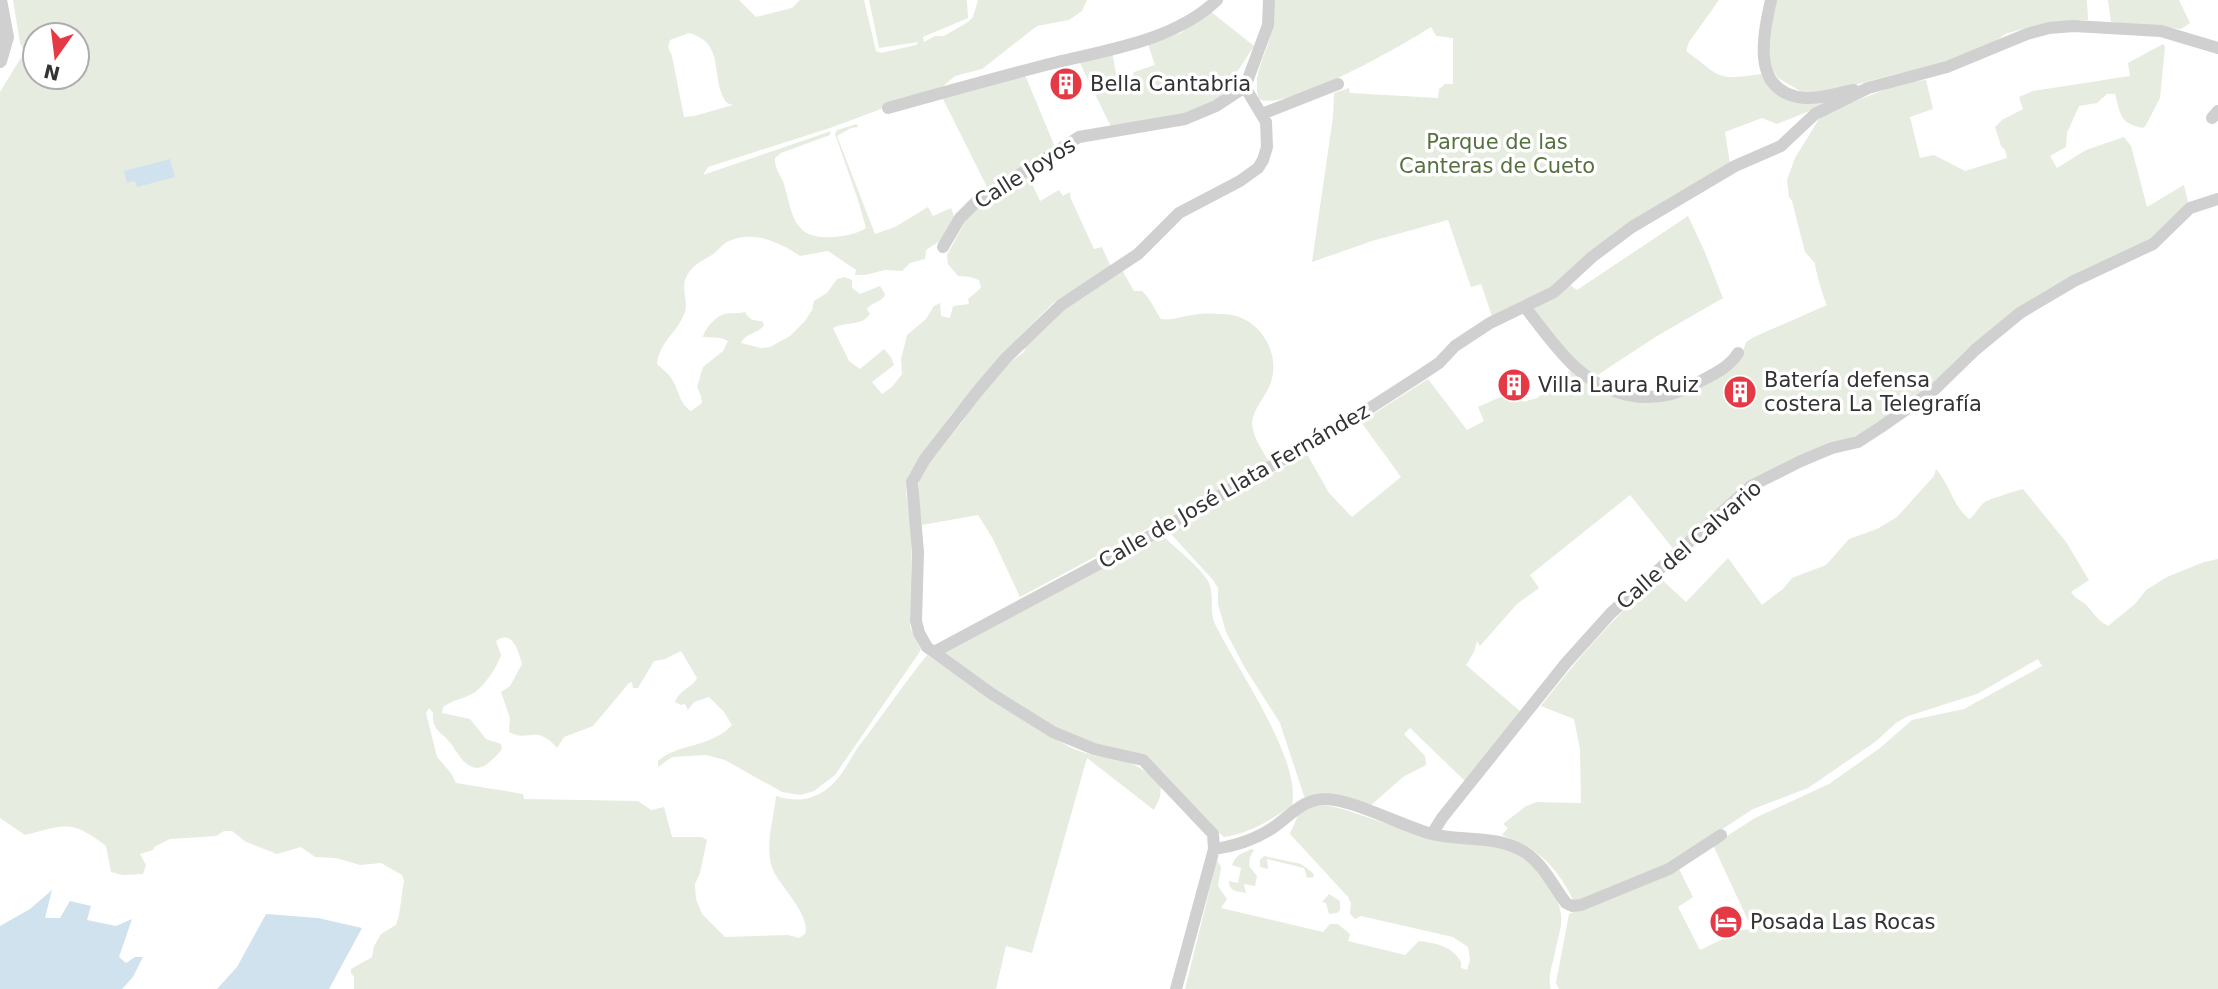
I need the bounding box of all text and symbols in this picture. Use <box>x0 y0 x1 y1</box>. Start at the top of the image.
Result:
north arrow <box>21 21 91 91</box>
text: N <box>42 60 62 85</box>
building icon: Bella Cantabria <box>1047 65 1085 103</box>
place label: Bella Cantabria <box>1090 72 1251 96</box>
park label: Parque de las Canteras de Cueto <box>1399 130 1595 178</box>
street label: Calle Joyos <box>970 133 1080 213</box>
building icon: Villa Laura Ruiz <box>1495 366 1533 404</box>
place label: Batería defensa costera La Telegrafía <box>1764 368 1982 416</box>
place label: Villa Laura Ruiz <box>1538 373 1699 397</box>
building icon: Batería defensa costera La Telegrafía <box>1721 373 1759 411</box>
street label: Calle de José Llata Fernández <box>1094 399 1374 573</box>
street label: Calle del Calvario <box>1612 476 1766 614</box>
hotel icon: Posada Las Rocas <box>1707 903 1745 941</box>
place label: Posada Las Rocas <box>1750 910 1935 934</box>

